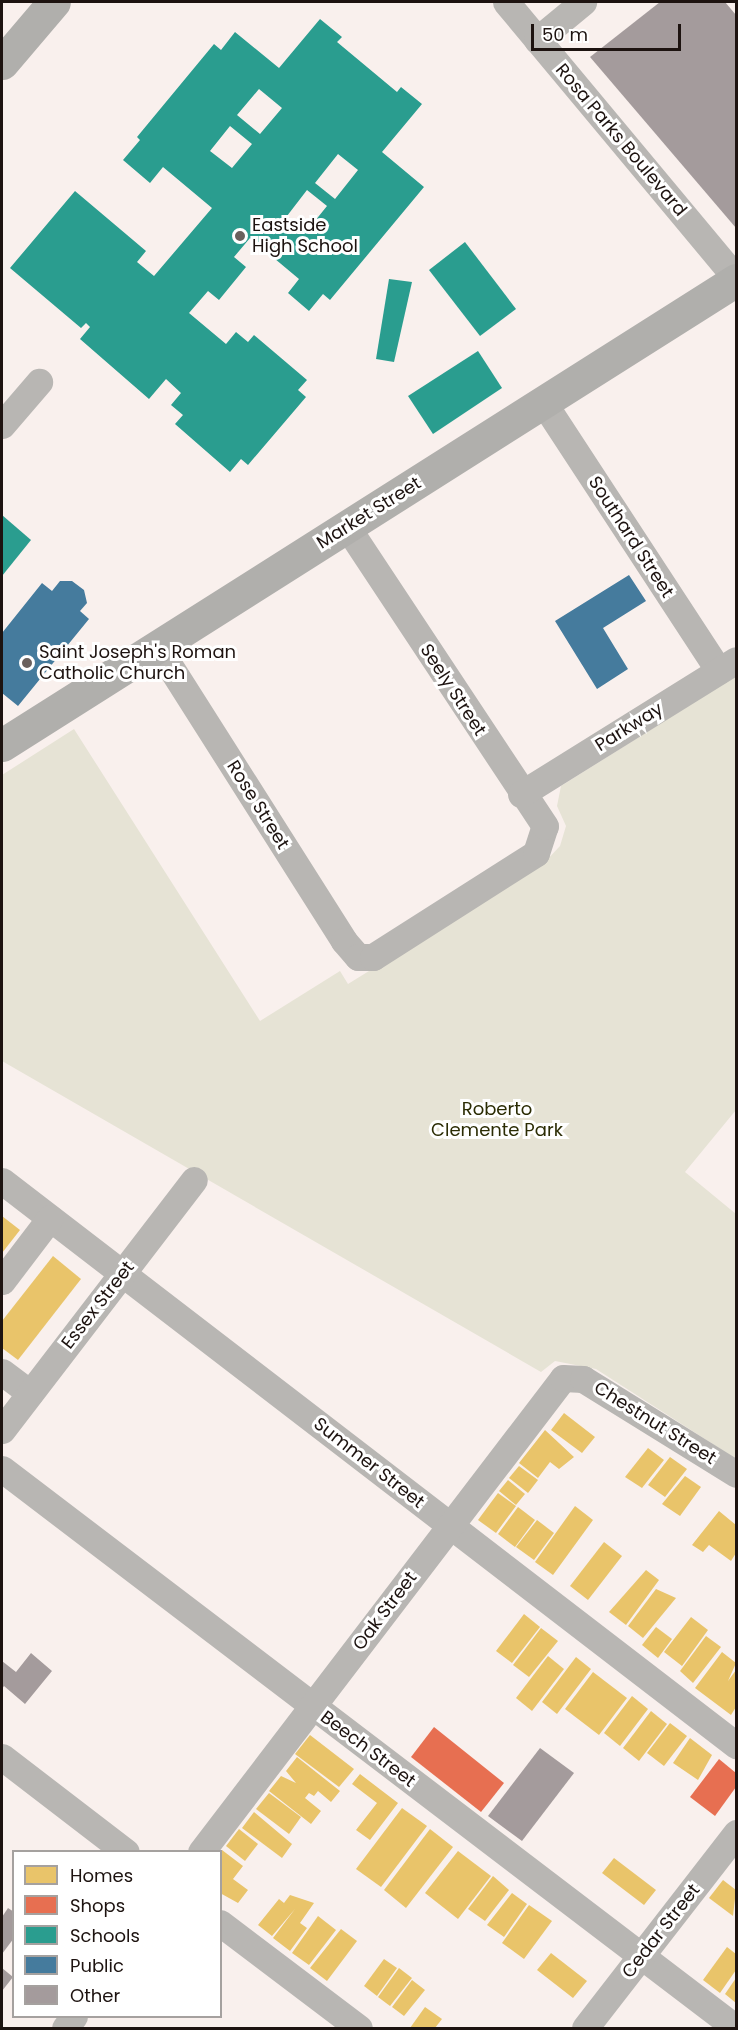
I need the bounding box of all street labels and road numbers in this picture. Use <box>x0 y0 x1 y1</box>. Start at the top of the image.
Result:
street label: Rosa Parks Boulevard <box>551 59 691 221</box>
street label: Market Street <box>313 472 425 554</box>
street label: Southard Street <box>584 472 678 602</box>
street label: Seely Street <box>415 640 491 740</box>
street label: Parkway <box>591 698 667 756</box>
street label: Rose Street <box>222 757 294 853</box>
street label: Essex Street <box>57 1257 139 1353</box>
street label: Chestnut Street <box>590 1377 720 1469</box>
street label: Summer Street <box>309 1413 429 1513</box>
street label: Oak Street <box>348 1567 422 1655</box>
street label: Beech Street <box>316 1706 420 1792</box>
street label: Cedar Street <box>618 1880 704 1982</box>

